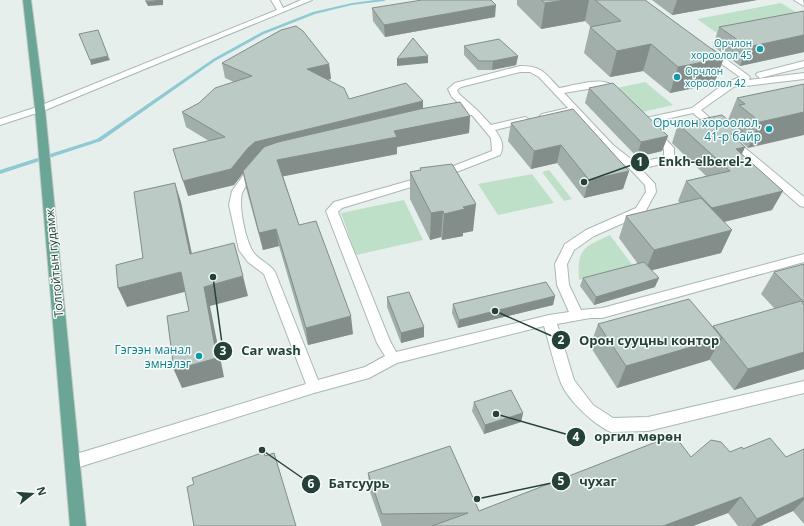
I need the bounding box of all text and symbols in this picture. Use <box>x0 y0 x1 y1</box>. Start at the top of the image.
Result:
place label: Орчлон хороолол 45 <box>691 36 752 62</box>
marker: Орчлон хороолол 45 <box>755 44 765 54</box>
place label: Орчлон хороолол 42 <box>685 64 746 90</box>
marker: Орчлон хороолол 42 <box>672 72 682 82</box>
place label: Орчлон хороолол, 41-р байр <box>653 114 761 145</box>
marker: Орчлон хороолол, 41-р байр <box>764 124 774 134</box>
callout: Enkh-elberel-2 <box>630 149 759 174</box>
text: Enkh-elberel-2 <box>658 152 752 170</box>
text: 1 <box>637 153 643 170</box>
street label: Толгойтын гудамж <box>41 208 67 318</box>
callout: Орон сууцны контор <box>551 327 727 352</box>
text: 2 <box>558 331 565 348</box>
text: Орон сууцны контор <box>579 331 719 349</box>
callout: Car wash <box>213 338 309 363</box>
place label: Гэгээн манал эмнэлэг <box>115 341 191 372</box>
text: Car wash <box>241 341 301 359</box>
text: 3 <box>220 342 227 359</box>
marker: Гэгээн манал эмнэлэг <box>194 351 204 361</box>
callout: оргил мөрөн <box>566 424 689 449</box>
text: оргил мөрөн <box>594 427 682 445</box>
text: 4 <box>573 428 580 445</box>
callout: чухаг <box>551 469 625 494</box>
callout: Батсуурь <box>301 471 398 496</box>
text: 5 <box>558 472 565 489</box>
text: чухаг <box>579 472 617 490</box>
north arrow <box>12 474 52 514</box>
text: Батсуурь <box>328 474 390 492</box>
text: 6 <box>308 475 315 492</box>
text: N <box>34 484 51 497</box>

